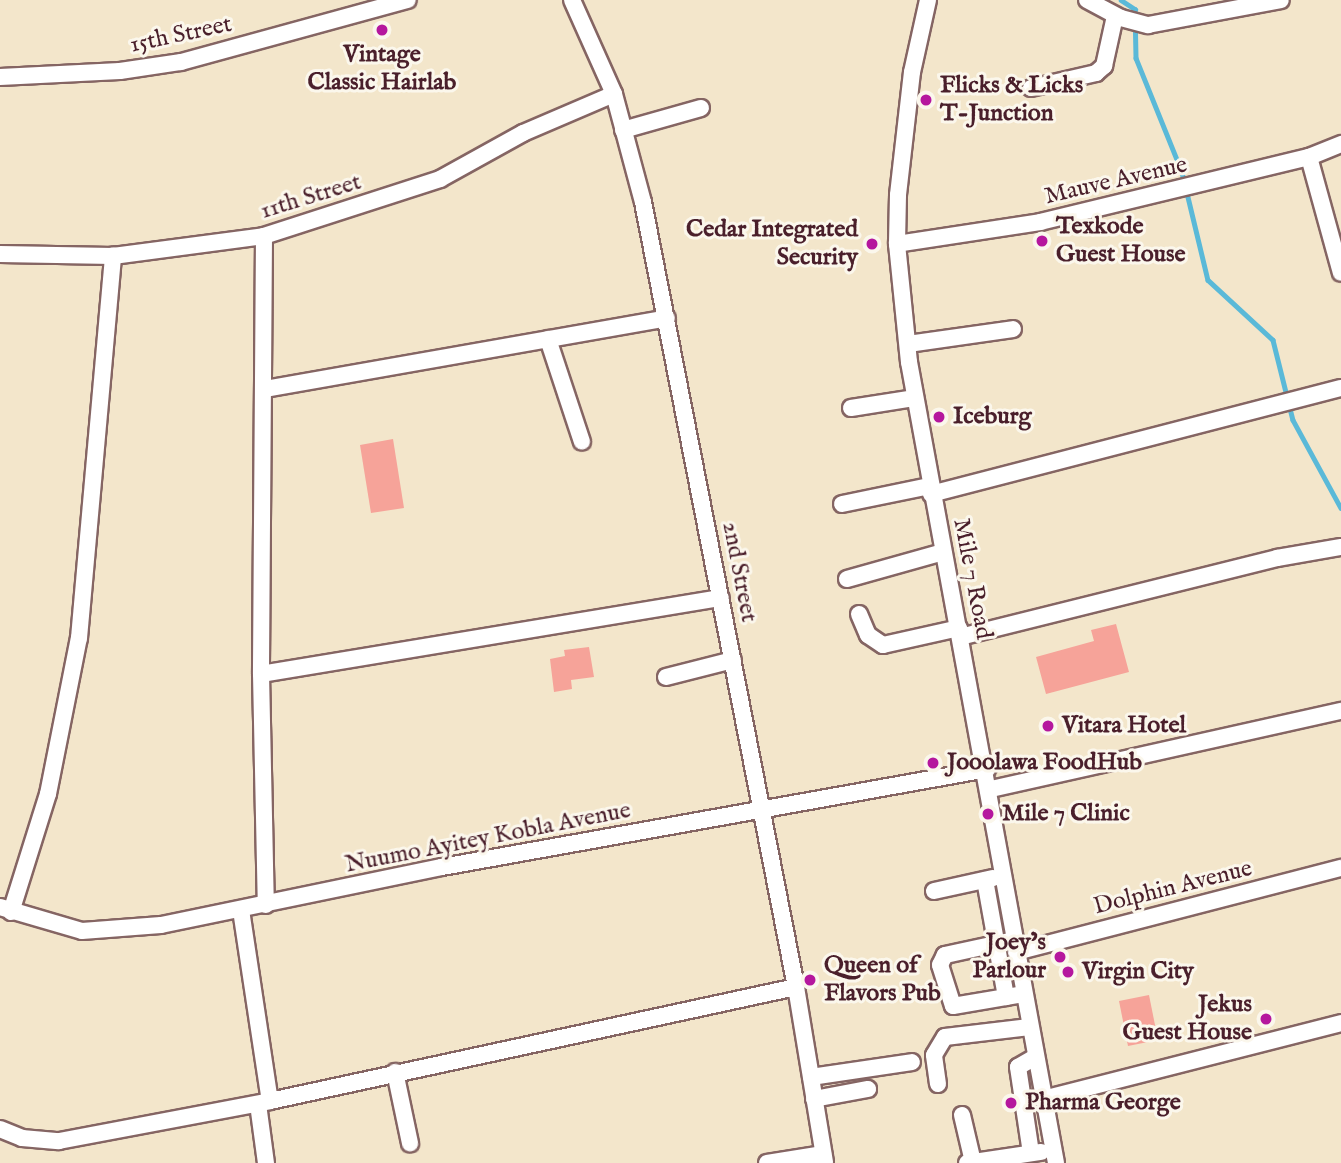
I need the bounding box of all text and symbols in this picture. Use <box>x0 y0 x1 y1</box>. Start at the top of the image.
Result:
street label: 15th Street <box>127 10 235 60</box>
marker: Vintage Classic Hairlab <box>374 22 390 38</box>
place label: Vintage Classic Hairlab <box>308 41 456 97</box>
place label: Flicks & Licks T-Junction <box>940 72 1083 128</box>
marker: Flicks & Licks T-Junction <box>918 92 934 108</box>
street label: Mauve Avenue <box>1042 151 1190 211</box>
street label: 11th Street <box>257 168 365 226</box>
place label: Texkode Guest House <box>1056 213 1185 269</box>
place label: Cedar Integrated Security <box>686 216 858 272</box>
marker: Texkode Guest House <box>1034 233 1050 249</box>
marker: Cedar Integrated Security <box>864 236 880 252</box>
place label: Iceburg <box>953 403 1031 431</box>
marker: Iceburg <box>931 409 947 425</box>
street label: Mile 7 Road <box>946 516 998 642</box>
street label: 2nd Street <box>715 519 763 625</box>
place label: Vitara Hotel <box>1062 712 1186 740</box>
marker: Vitara Hotel <box>1040 718 1056 734</box>
place label: Jooolawa FoodHub <box>947 749 1142 777</box>
marker: Jooolawa FoodHub <box>925 755 941 771</box>
street label: Nuumo Ayitey Kobla Avenue <box>343 796 633 880</box>
place label: Mile 7 Clinic <box>1002 800 1130 828</box>
marker: Mile 7 Clinic <box>980 806 996 822</box>
street label: Dolphin Avenue <box>1091 854 1255 922</box>
place label: Joey’s Parlour <box>973 929 1046 985</box>
marker: Joey’s Parlour <box>1052 949 1068 965</box>
place label: Queen of Flavors Pub <box>824 952 941 1008</box>
place label: Virgin City <box>1082 958 1194 986</box>
marker: Virgin City <box>1060 964 1076 980</box>
marker: Queen of Flavors Pub <box>802 972 818 988</box>
place label: Jekus Guest House <box>1123 991 1252 1047</box>
marker: Jekus Guest House <box>1258 1011 1274 1027</box>
place label: Pharma George <box>1025 1089 1181 1117</box>
marker: Pharma George <box>1003 1095 1019 1111</box>

